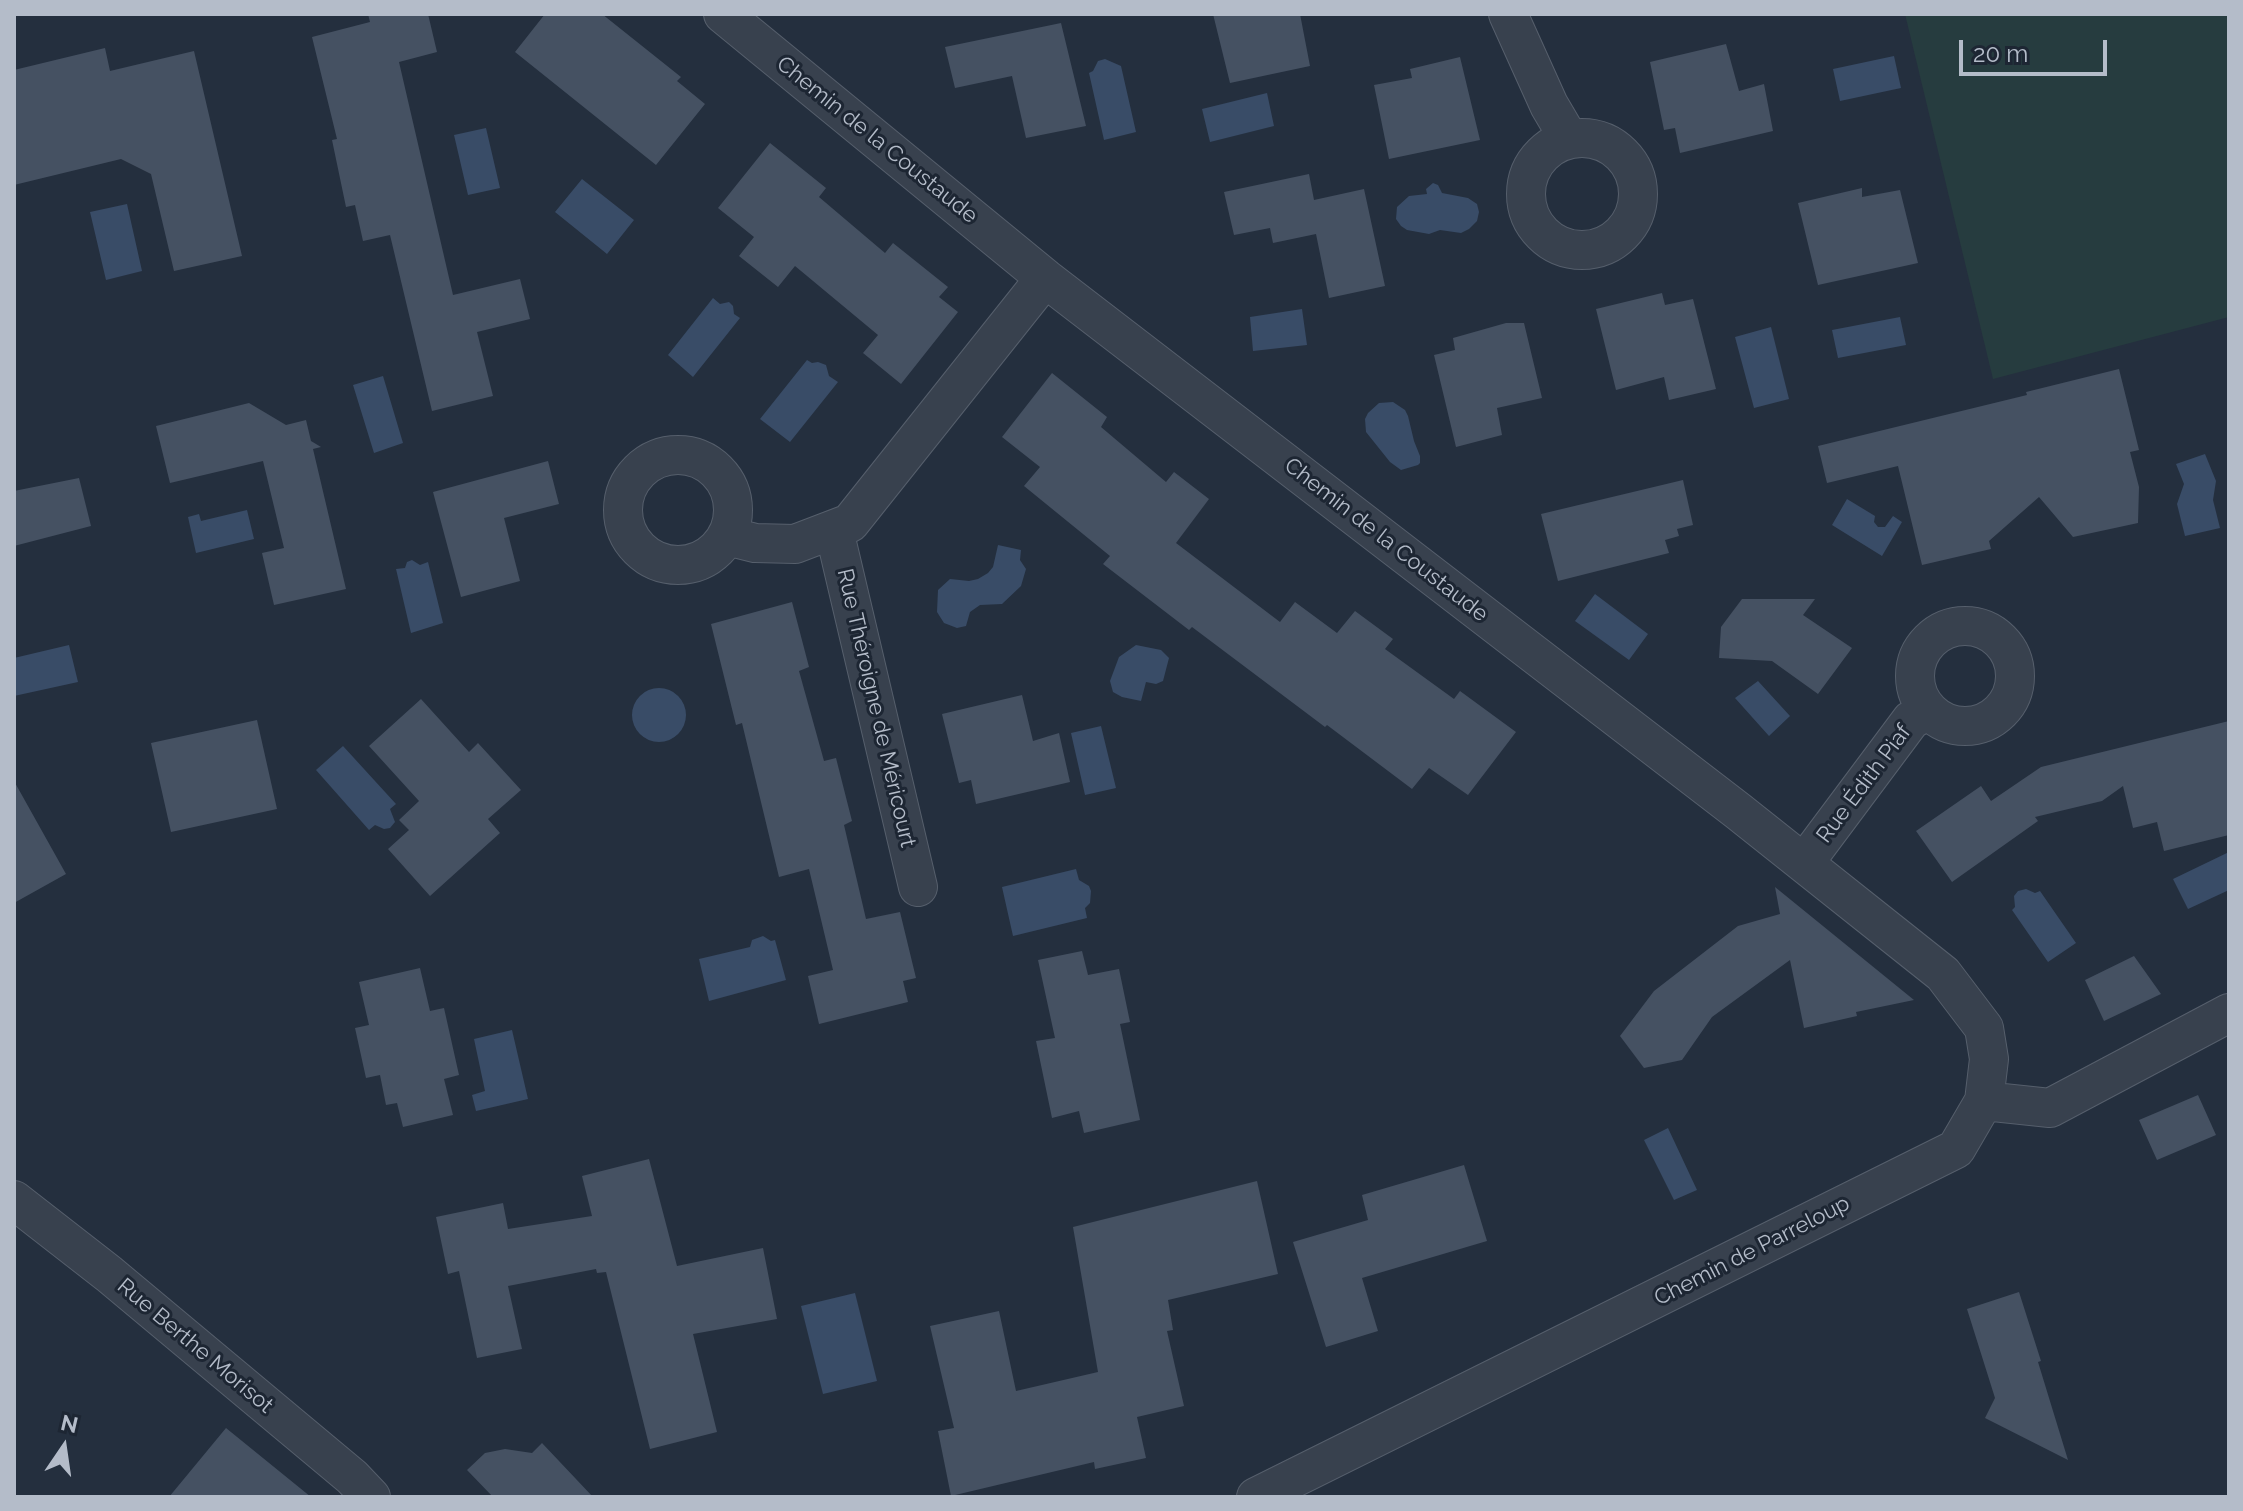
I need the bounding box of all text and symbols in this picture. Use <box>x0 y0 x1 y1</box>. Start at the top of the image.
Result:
scale bar <box>1963 24 2111 74</box>
text: 20 m <box>1973 39 2028 68</box>
street label: Chemin de la Coustaude <box>771 51 983 229</box>
street label: Chemin de la Coustaude <box>1279 452 1493 628</box>
street label: Rue Théroigne de Méricourt <box>831 566 921 850</box>
street label: Rue Édith Piaf <box>1811 720 1917 848</box>
street label: Chemin de Parreloup <box>1650 1190 1854 1312</box>
street label: Rue Berthe Morisot <box>112 1273 278 1419</box>
north arrow <box>24 1407 104 1487</box>
text: N <box>58 1409 80 1438</box>

